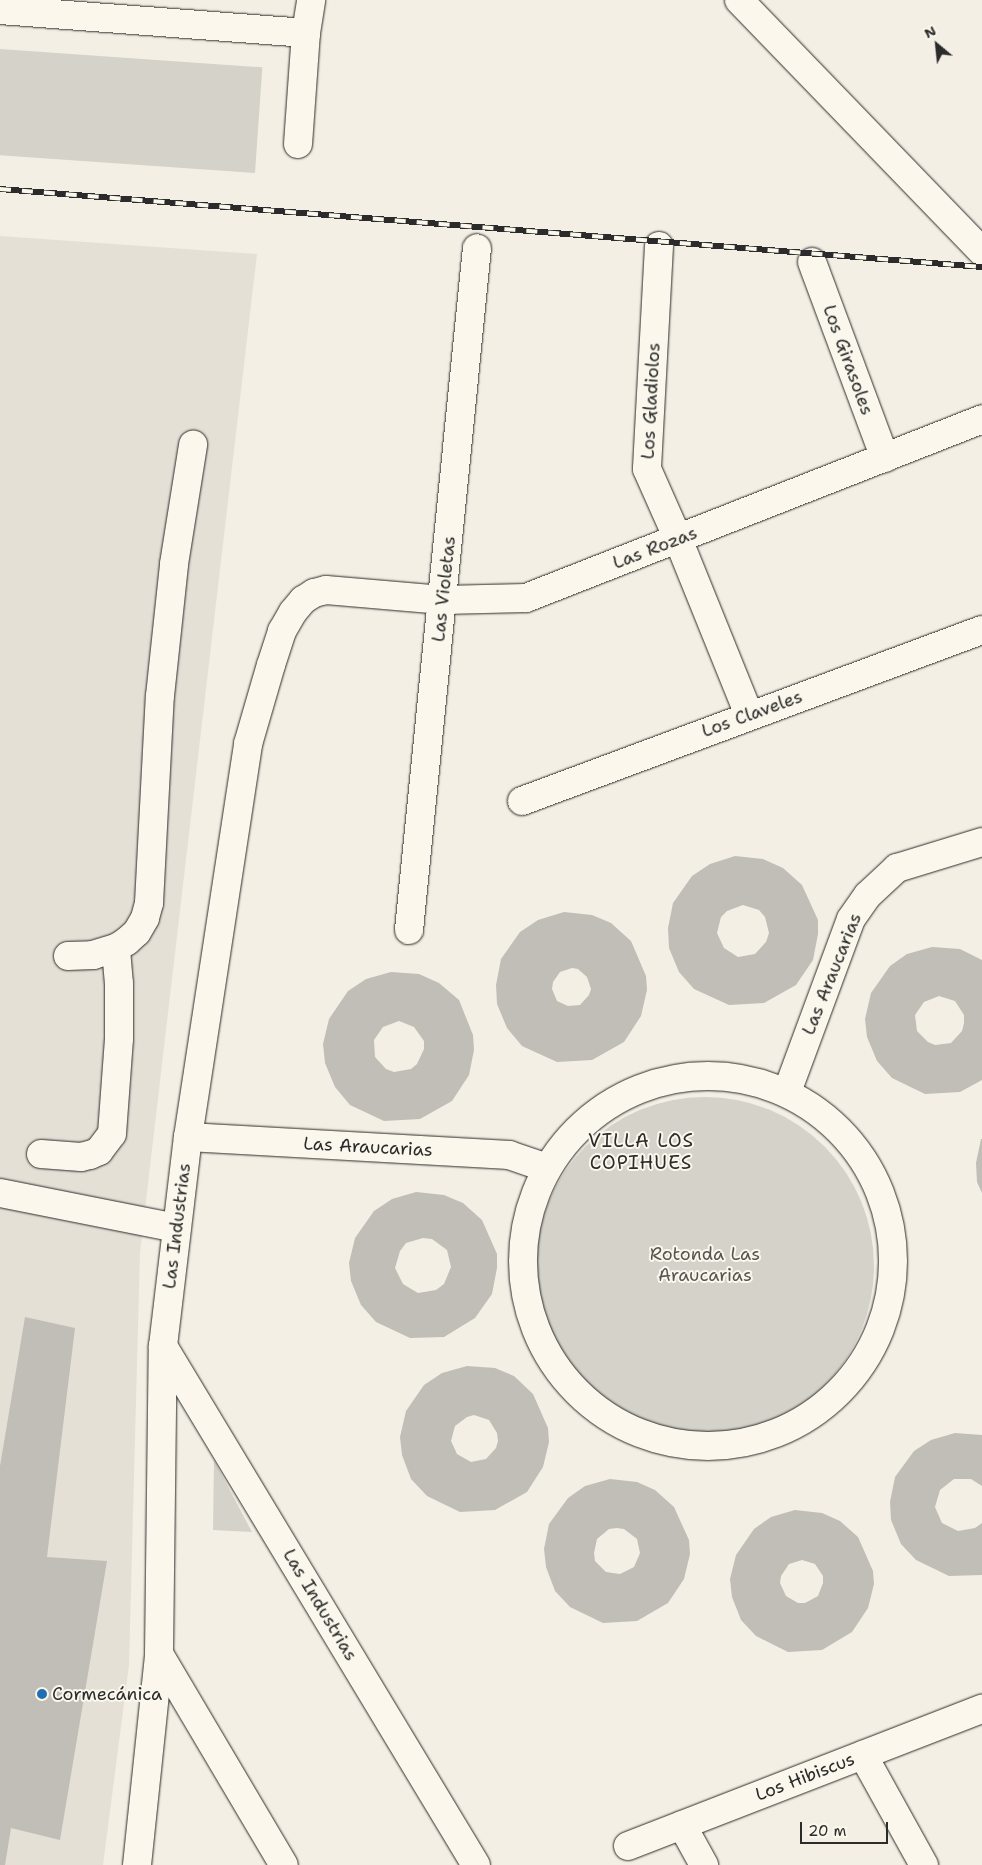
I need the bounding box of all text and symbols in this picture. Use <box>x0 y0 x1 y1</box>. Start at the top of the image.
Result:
north arrow <box>912 20 962 70</box>
text: N <box>921 21 939 42</box>
street label: Los Girasoles <box>818 302 878 418</box>
street label: Los Gladiolos <box>637 342 665 460</box>
street label: Las Rozas <box>610 522 700 574</box>
street label: Las Violetas <box>428 535 460 643</box>
street label: Los Claveles <box>699 686 805 742</box>
street label: Las Araucarias <box>798 910 866 1038</box>
district label: VILLA LOS COPIHUES <box>587 1130 695 1174</box>
street label: Las Araucarias <box>303 1133 433 1161</box>
street label: Las Industrias <box>159 1162 195 1290</box>
park label: Rotonda Las Araucarias <box>650 1244 760 1286</box>
street label: Las Industrias <box>278 1545 362 1665</box>
place label: Cormecánica <box>52 1683 162 1705</box>
marker: Cormecánica <box>36 1688 48 1700</box>
street label: Los Hibiscus <box>752 1748 858 1806</box>
scale bar <box>802 1812 890 1844</box>
text: 20 m <box>808 1821 847 1841</box>

